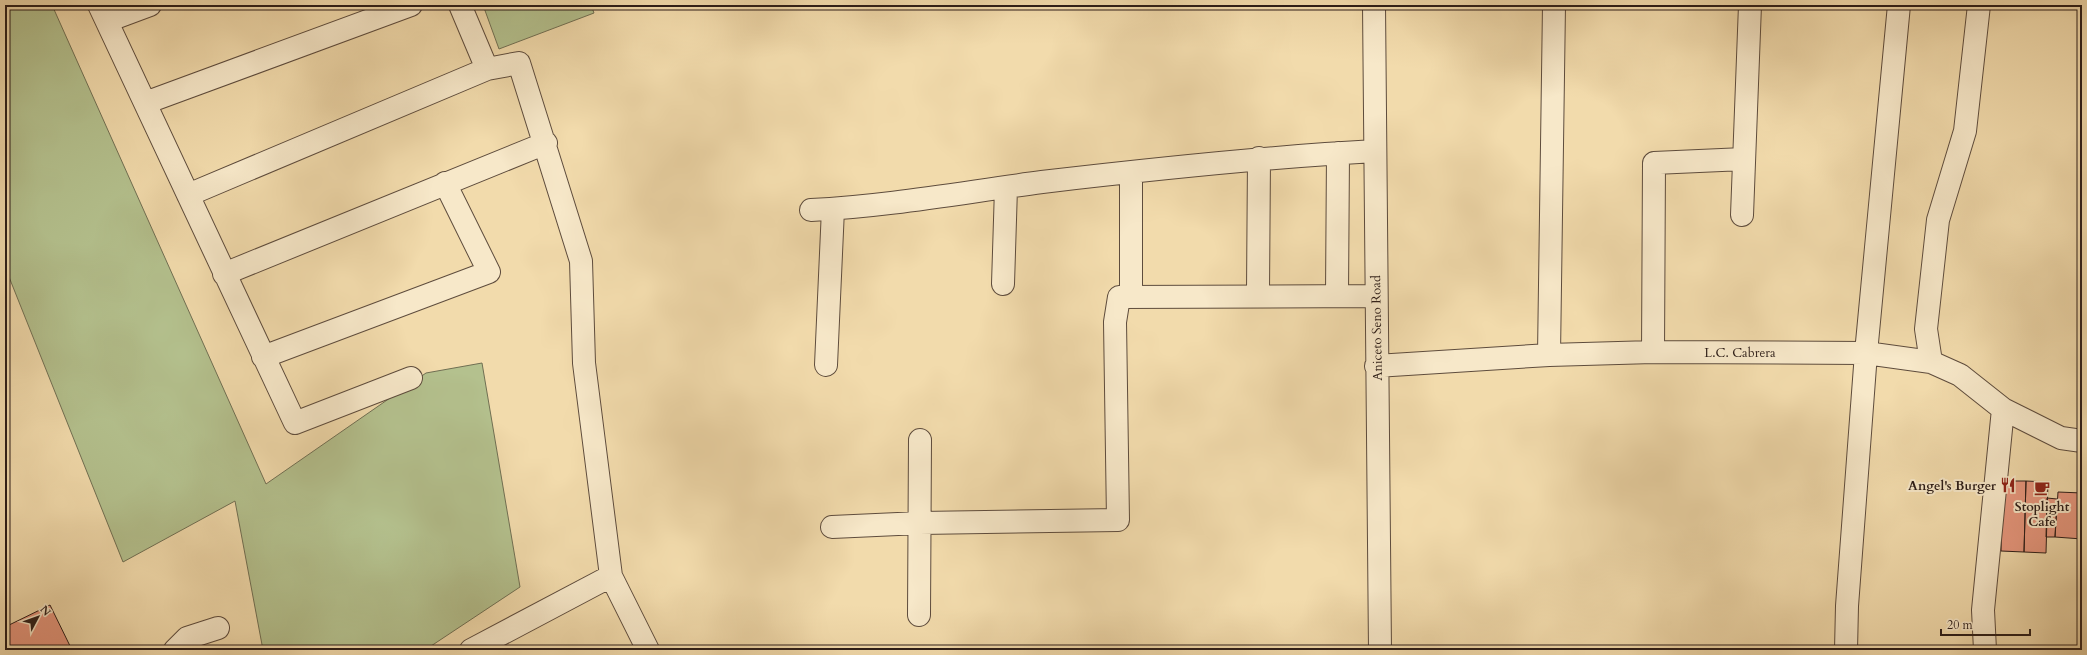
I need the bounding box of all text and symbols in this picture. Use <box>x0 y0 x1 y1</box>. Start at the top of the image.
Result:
street label: Aniceto Seno Road <box>1367 275 1387 381</box>
street label: L.C. Cabrera <box>1704 344 1776 362</box>
restaurant icon: Angel's Burger <box>1999 476 2017 494</box>
place label: Angel's Burger <box>1908 477 1997 495</box>
cafe icon: Stoplight Cafe <box>2033 479 2051 497</box>
place label: Stoplight Cafe <box>2015 498 2070 531</box>
north arrow <box>18 597 58 637</box>
text: N <box>36 602 54 620</box>
scale bar <box>1941 611 2030 637</box>
text: 20 m <box>1947 617 1974 633</box>

